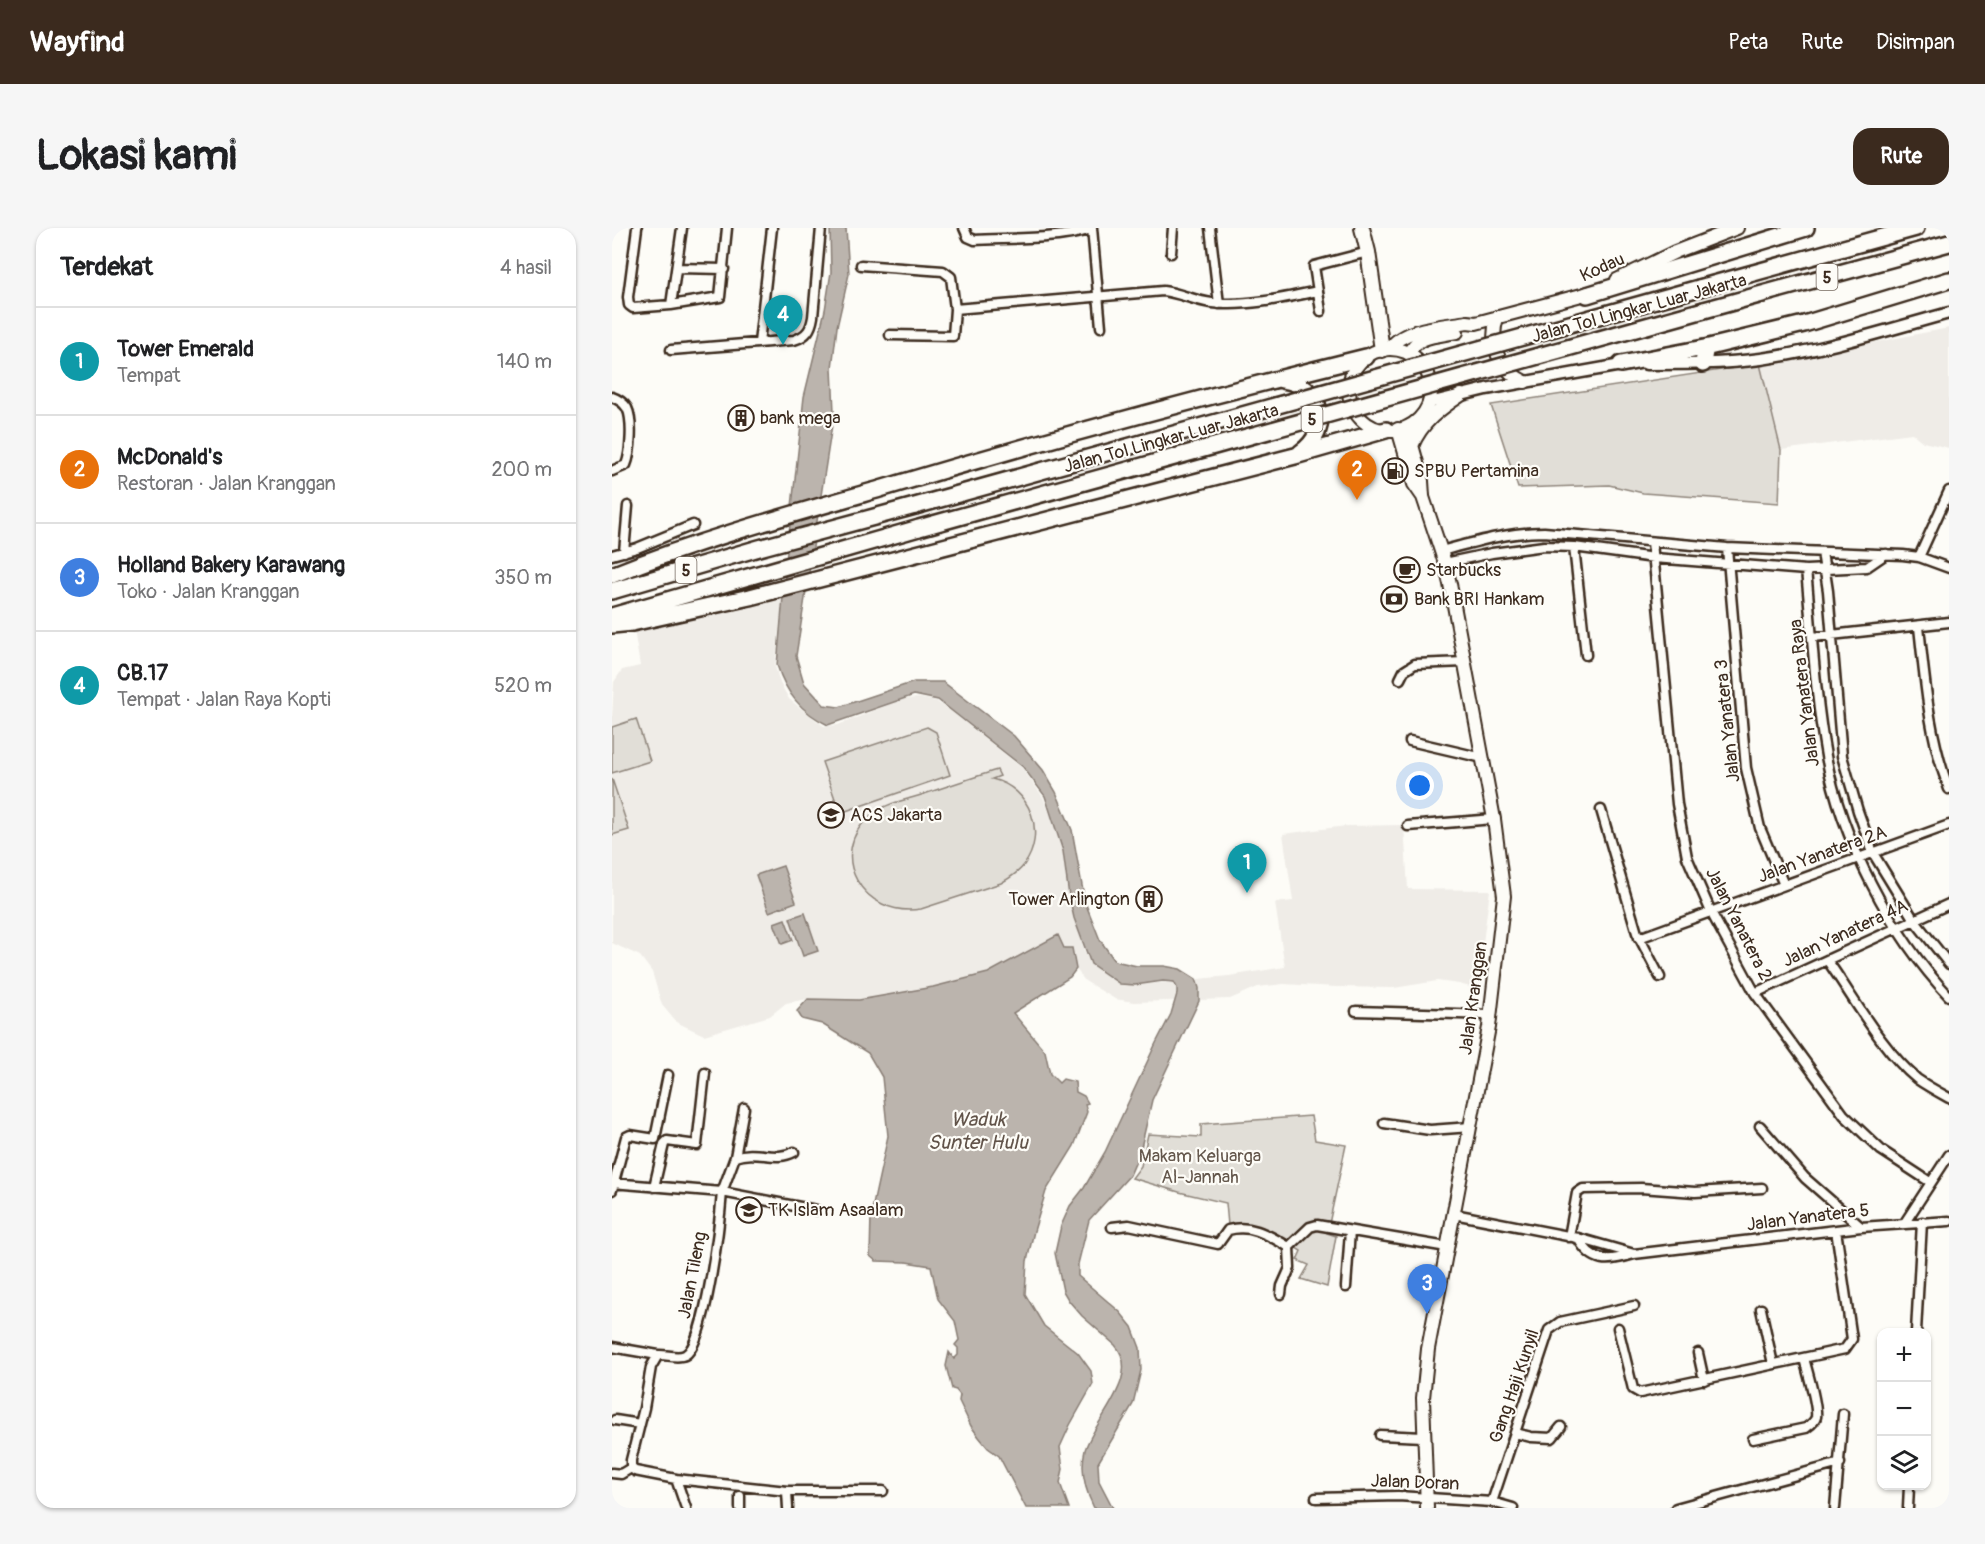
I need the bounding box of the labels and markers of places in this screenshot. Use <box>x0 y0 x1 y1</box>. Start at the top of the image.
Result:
pin: 4 <box>764 296 802 345</box>
building icon: bank mega <box>726 403 756 433</box>
place label: bank mega <box>760 407 841 430</box>
pin: 2 <box>1338 450 1376 500</box>
fuel station icon: SPBU Pertamina <box>1380 456 1410 486</box>
place label: SPBU Pertamina <box>1414 460 1539 483</box>
cafe icon: Starbucks <box>1392 555 1422 585</box>
place label: Starbucks <box>1426 559 1501 582</box>
bank icon: Bank BRI Hankam <box>1379 584 1409 614</box>
place label: Bank BRI Hankam <box>1414 588 1544 611</box>
school or university icon: ACS Jakarta <box>816 800 846 830</box>
place label: ACS Jakarta <box>850 804 942 827</box>
pin: 1 <box>1228 844 1266 893</box>
building icon: Tower Arlington <box>1134 884 1164 914</box>
place label: Tower Arlington <box>1008 888 1130 911</box>
school or university icon: TK Islam Asaalam <box>734 1195 764 1225</box>
place label: TK Islam Asaalam <box>768 1199 904 1222</box>
pin: 3 <box>1408 1264 1446 1314</box>

